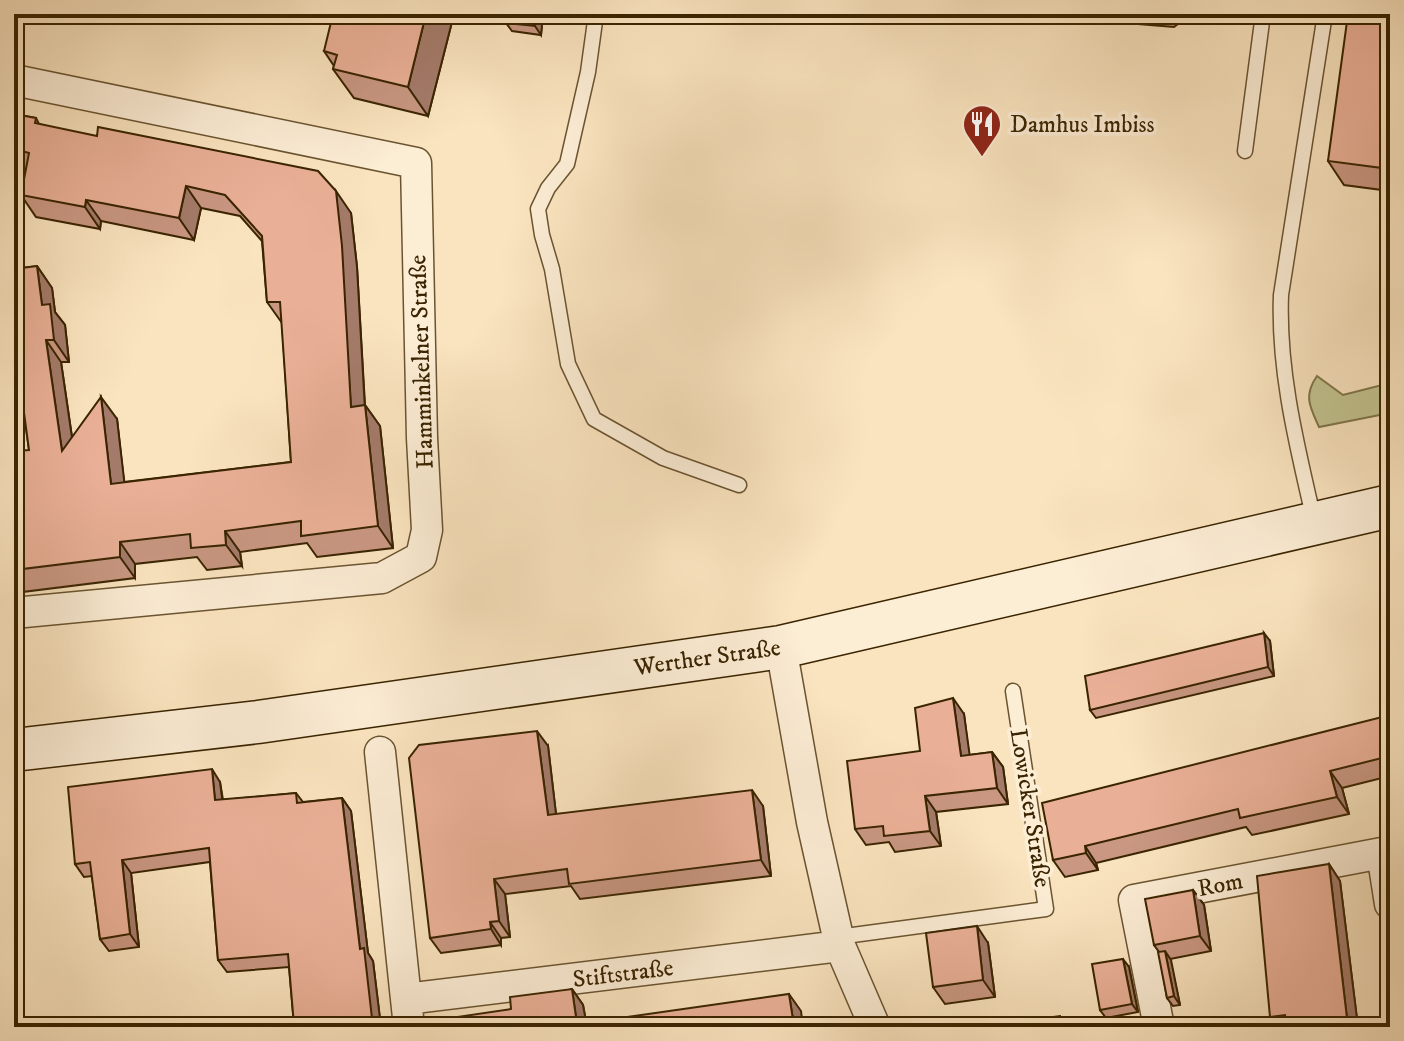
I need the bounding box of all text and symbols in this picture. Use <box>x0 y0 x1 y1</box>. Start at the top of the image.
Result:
restaurant icon: Damhus Imbiss <box>961 103 1003 158</box>
place label: Damhus Imbiss <box>1010 110 1155 140</box>
street label: Hamminkelner Straße <box>403 254 441 470</box>
street label: Werther Straße <box>631 633 782 683</box>
street label: Lowicker Straße <box>1003 727 1057 890</box>
street label: Rom <box>1195 866 1245 904</box>
street label: Stiftstraße <box>571 953 675 995</box>

